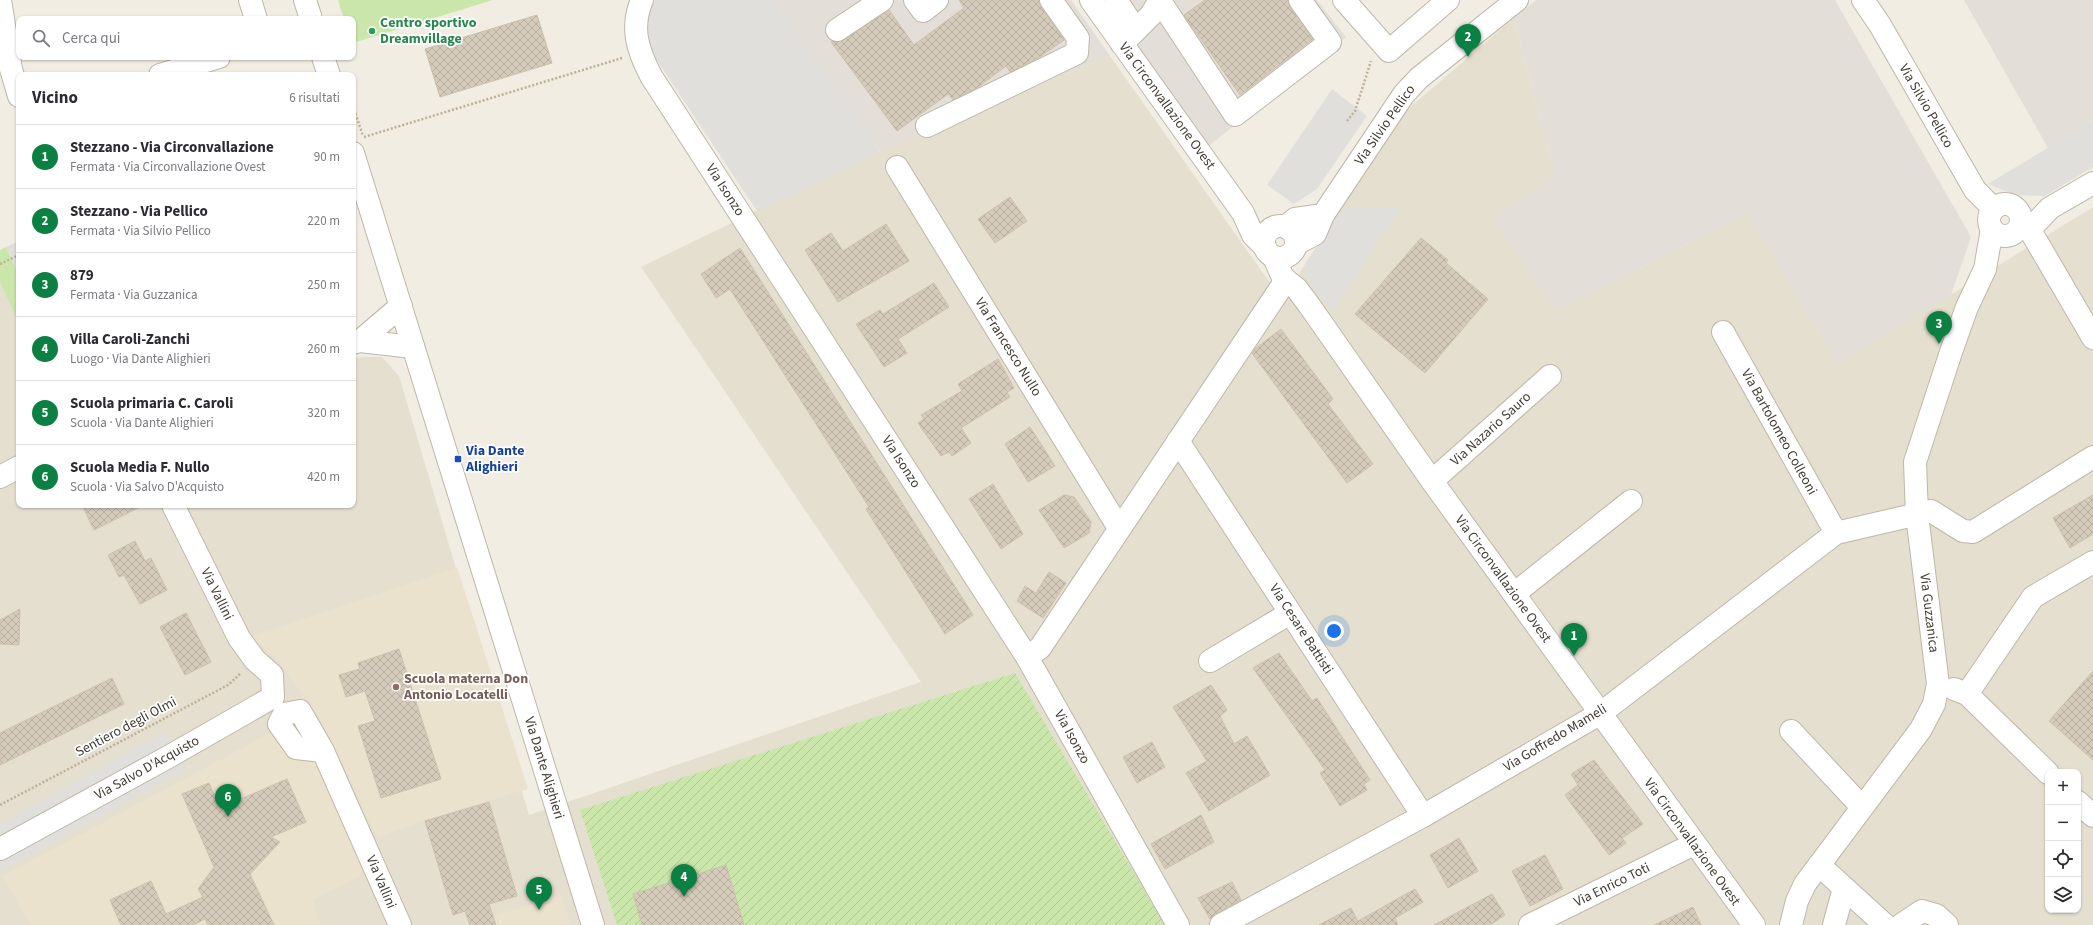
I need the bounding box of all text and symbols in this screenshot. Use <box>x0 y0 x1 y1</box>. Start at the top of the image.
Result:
place label: Centro sportivo Dreamvillage <box>380 13 477 49</box>
search box <box>16 16 356 60</box>
pin: 2 <box>1455 24 1481 57</box>
marker: Centro sportivo Dreamvillage <box>367 26 377 36</box>
icon: search <box>30 27 52 49</box>
text: Cerca qui <box>62 28 121 49</box>
street label: Via Circonvallazione Ovest <box>1114 38 1220 174</box>
street label: Via Silvio Pellico <box>1894 60 1958 152</box>
street label: Via Silvio Pellico <box>1350 81 1420 169</box>
text: Vicino <box>32 86 78 110</box>
text: 6 risultati <box>289 89 340 107</box>
text: Stezzano - Via Circonvallazione <box>70 137 274 158</box>
text: 1 <box>42 148 48 166</box>
text: 90 m <box>314 148 340 166</box>
text: Fermata · Via Circonvallazione Ovest <box>70 158 265 176</box>
street label: Via Isonzo <box>701 160 749 220</box>
text: Stezzano - Via Pellico <box>70 201 208 222</box>
text: 2 <box>42 212 48 230</box>
text: 220 m <box>307 212 340 230</box>
text: Fermata · Via Silvio Pellico <box>70 222 211 240</box>
text: 879 <box>70 265 94 286</box>
text: 3 <box>42 276 48 294</box>
text: 250 m <box>307 276 340 294</box>
text: Fermata · Via Guzzanica <box>70 286 198 304</box>
street label: Via Francesco Nullo <box>970 294 1046 400</box>
pin: 3 <box>1926 311 1952 344</box>
text: Villa Caroli-Zanchi <box>70 329 190 350</box>
text: 4 <box>42 340 48 358</box>
text: 260 m <box>307 340 340 358</box>
text: Luogo · Via Dante Alighieri <box>70 350 211 368</box>
street label: Via Bartolomeo Colleoni <box>1736 365 1822 499</box>
street label: Via Nazario Sauro <box>1446 387 1536 471</box>
text: Scuola primaria C. Caroli <box>70 393 233 414</box>
text: 5 <box>42 404 48 422</box>
text: 320 m <box>307 404 340 422</box>
text: Scuola · Via Dante Alighieri <box>70 414 214 432</box>
street label: Via Isonzo <box>877 432 925 492</box>
place label: Via Dante Alighieri <box>465 441 524 477</box>
marker: Via Dante Alighieri <box>453 454 463 464</box>
text: Scuola Media F. Nullo <box>70 457 210 478</box>
text: 6 <box>42 468 48 486</box>
text: 420 m <box>307 468 340 486</box>
text: Scuola · Via Salvo D'Acquisto <box>70 478 224 496</box>
street label: Via Circonvallazione Ovest <box>1450 511 1556 647</box>
street label: Via Vallini <box>196 564 238 624</box>
street label: Via Guzzanica <box>1914 572 1944 654</box>
street label: Via Cesare Battisti <box>1264 580 1338 678</box>
your location <box>1324 621 1344 641</box>
pin: 1 <box>1561 623 1587 656</box>
place label: Scuola materna Don Antonio Locatelli <box>403 669 528 705</box>
marker: Scuola materna Don Antonio Locatelli <box>391 682 401 692</box>
street label: Sentiero degli Olmi <box>72 692 180 762</box>
street label: Via Goffredo Mameli <box>1500 699 1610 777</box>
street label: Via Isonzo <box>1049 706 1095 768</box>
street label: Via Dante Alighieri <box>519 714 569 822</box>
street label: Via Salvo D'Acquisto <box>91 731 203 805</box>
map controls <box>2045 769 2081 913</box>
button: + <box>2045 769 2081 805</box>
street label: Via Circonvallazione Ovest <box>1639 774 1745 910</box>
pin: 6 <box>215 784 241 817</box>
button: − <box>2045 805 2081 841</box>
button: locate <box>2045 841 2081 877</box>
street label: Via Vallini <box>361 852 401 912</box>
street label: Via Enrico Toti <box>1571 858 1653 912</box>
pin: 4 <box>671 864 697 897</box>
pin: 5 <box>526 877 552 910</box>
button: layers <box>2045 877 2081 913</box>

